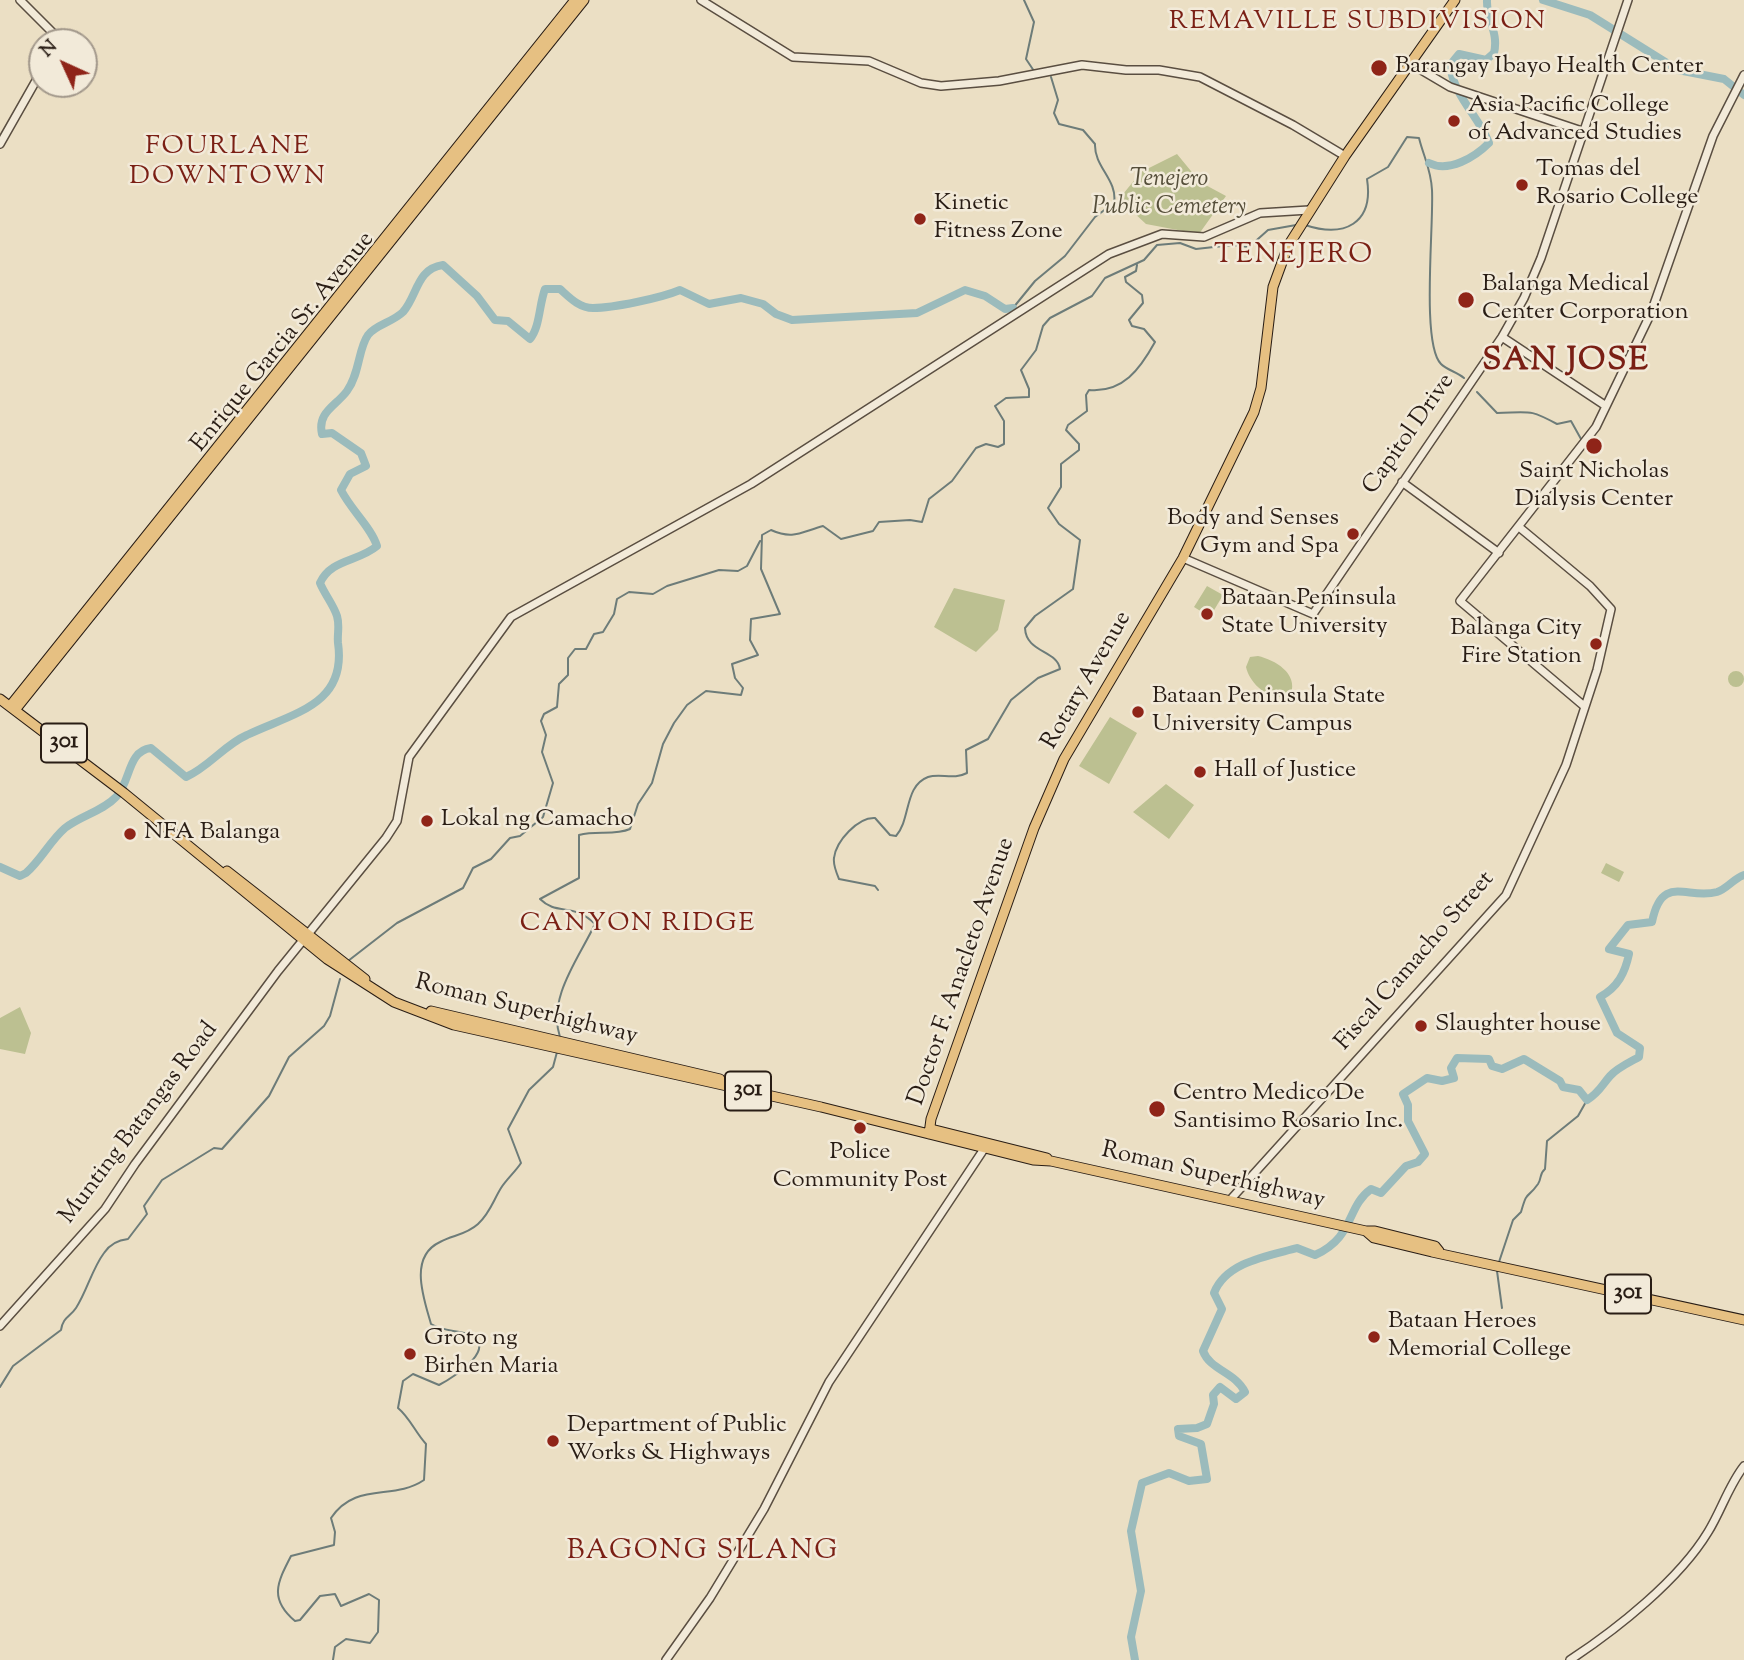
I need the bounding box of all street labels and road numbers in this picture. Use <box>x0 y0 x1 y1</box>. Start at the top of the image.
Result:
street label: Enrique Garcia Sr. Avenue <box>186 227 382 459</box>
street label: Capitol Drive <box>1358 369 1462 501</box>
street label: Rotary Avenue <box>1037 607 1139 755</box>
road number: 301 <box>41 723 87 762</box>
street label: Doctor F. Anacleto Avenue <box>904 834 1022 1110</box>
street label: Fiscal Camacho Street <box>1330 866 1502 1058</box>
street label: Roman Superhighway <box>412 969 640 1053</box>
street label: Munting Batangas Road <box>55 1017 225 1231</box>
road number: 301 <box>725 1072 771 1110</box>
street label: Roman Superhighway <box>1099 1137 1327 1217</box>
road number: 301 <box>1605 1274 1651 1314</box>

